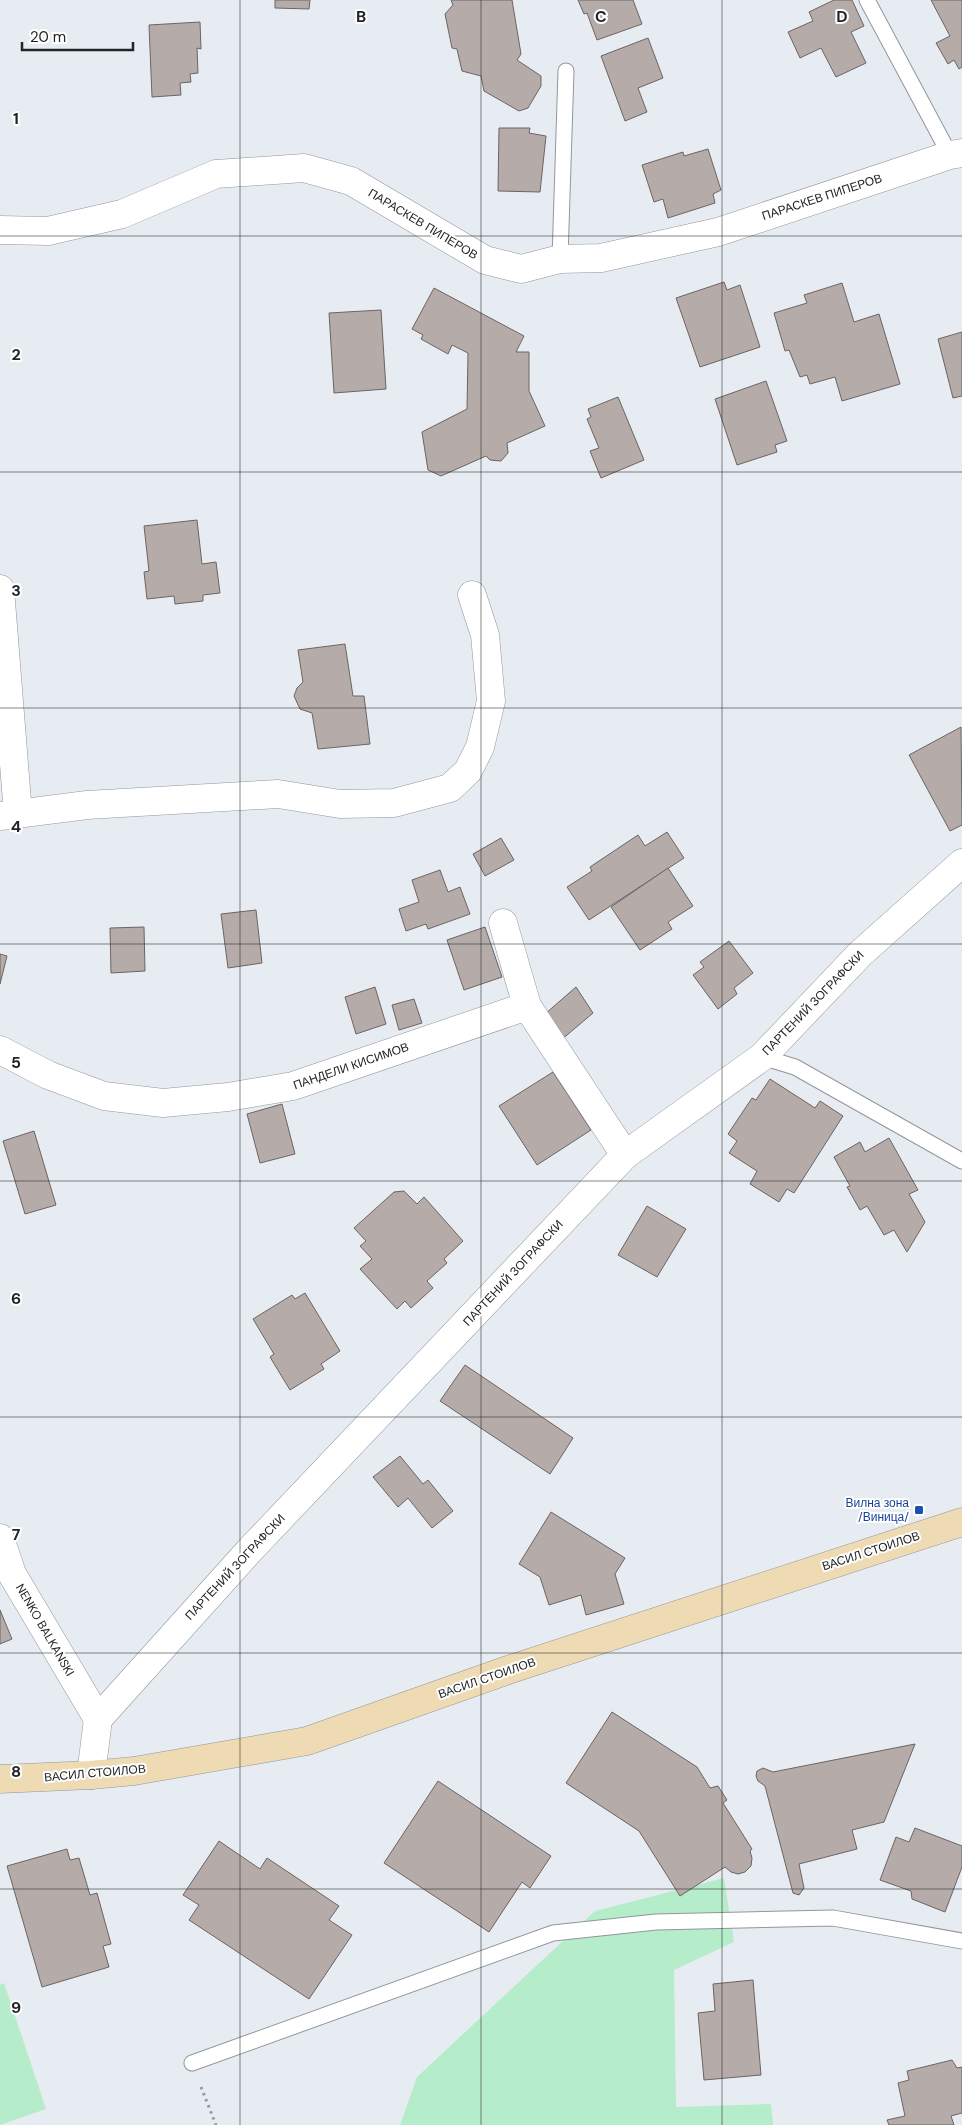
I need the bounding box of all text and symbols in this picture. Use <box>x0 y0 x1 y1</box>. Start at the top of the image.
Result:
text: B <box>356 6 366 27</box>
text: C <box>595 6 607 27</box>
text: D <box>836 6 848 27</box>
scale bar <box>22 20 134 52</box>
text: 20 m <box>30 27 66 47</box>
text: 1 <box>13 108 19 129</box>
street label: ПАРАСКЕВ ПИПЕРОВ <box>760 170 884 224</box>
street label: ПАРАСКЕВ ПИПЕРОВ <box>365 185 481 263</box>
text: 2 <box>11 344 21 365</box>
text: 3 <box>11 580 21 601</box>
text: 4 <box>11 816 21 837</box>
street label: ПАРТЕНИЙ ЗОГРАФСКИ <box>759 947 867 1059</box>
street label: ПАНДЕЛИ КИСИМОВ <box>291 1039 411 1093</box>
text: 5 <box>11 1052 21 1073</box>
street label: ПАРТЕНИЙ ЗОГРАФСКИ <box>460 1216 566 1330</box>
text: 6 <box>11 1288 21 1309</box>
place label: Вилна зона /Виница/ <box>845 1495 909 1525</box>
marker: Вилна зона /Виница/ <box>913 1504 925 1516</box>
street label: ПАРТЕНИЙ ЗОГРАФСКИ <box>182 1510 288 1624</box>
text: 7 <box>12 1524 21 1545</box>
street label: ВАСИЛ СТОИЛОВ <box>820 1528 922 1574</box>
street label: NENKO BALKANSKI <box>12 1581 78 1679</box>
street label: ВАСИЛ СТОИЛОВ <box>436 1654 538 1702</box>
text: 8 <box>11 1761 21 1782</box>
street label: ВАСИЛ СТОИЛОВ <box>44 1761 146 1785</box>
text: 9 <box>11 1997 21 2018</box>

